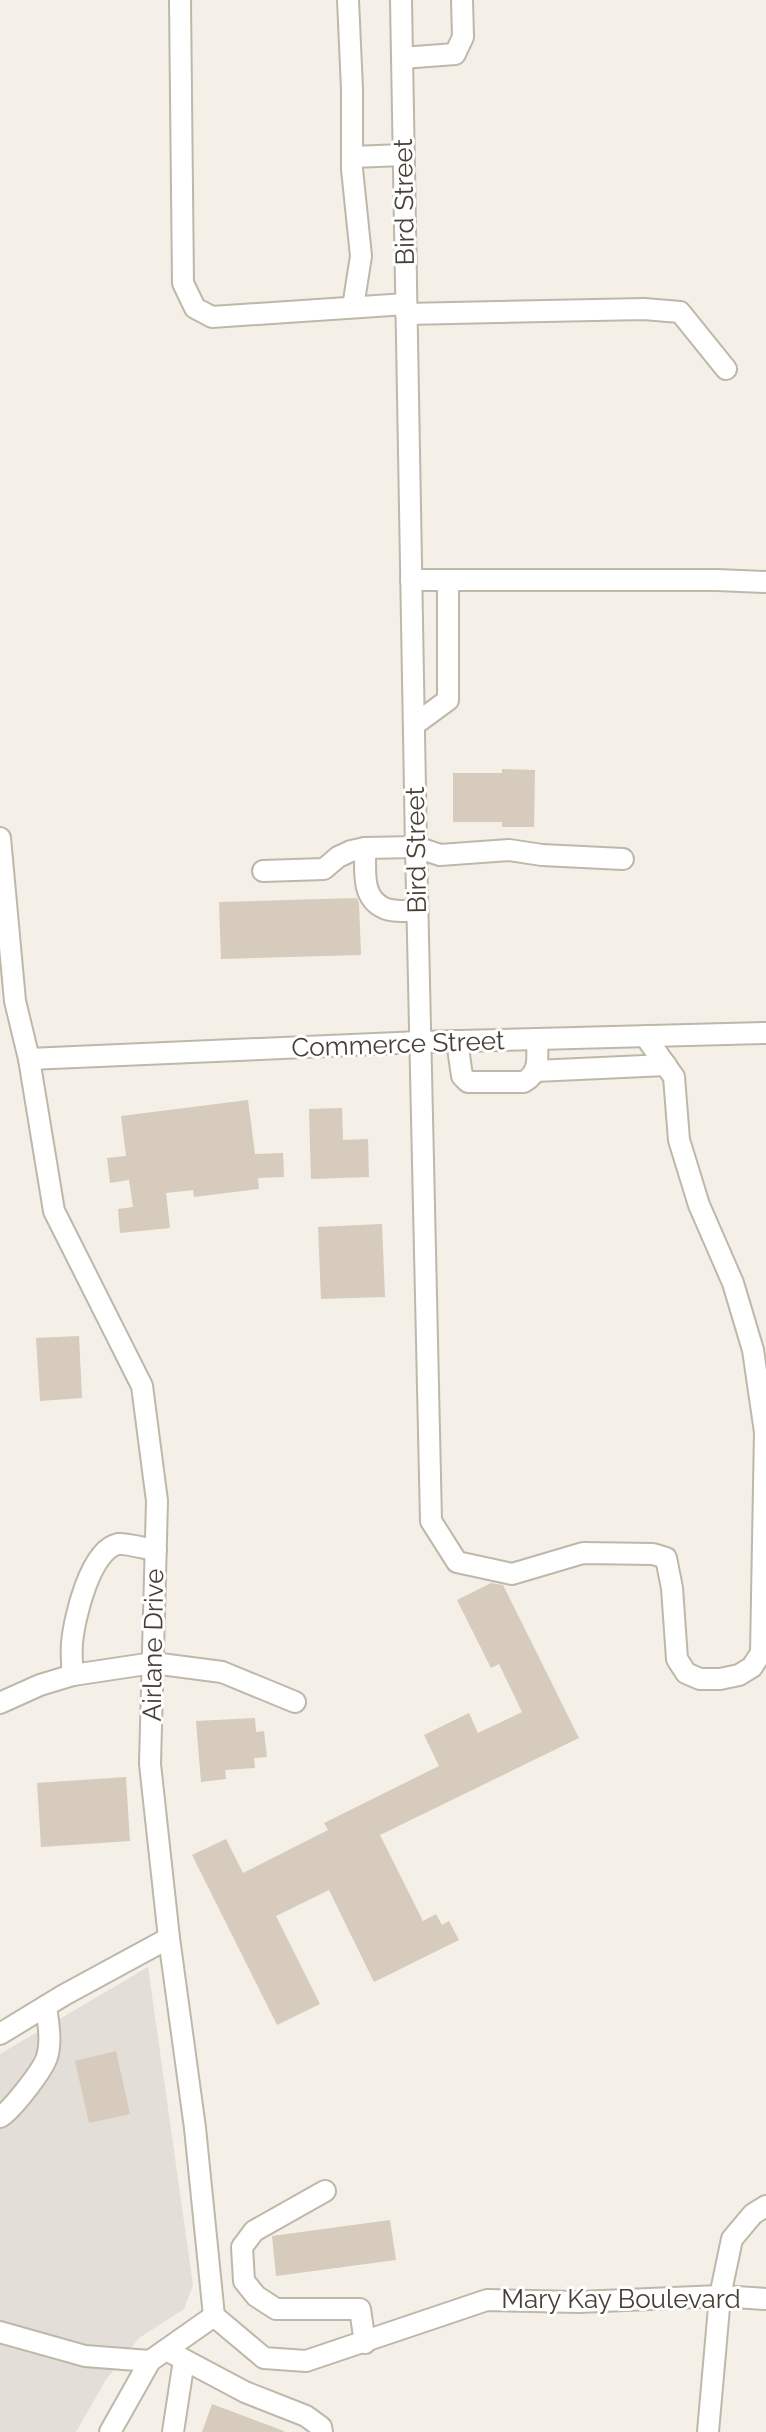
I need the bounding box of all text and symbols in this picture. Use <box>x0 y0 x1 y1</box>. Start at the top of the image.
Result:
street label: Bird Street <box>388 138 420 266</box>
street label: Bird Street <box>400 786 432 914</box>
street label: Commerce Street <box>291 1025 505 1063</box>
street label: Airlane Drive <box>137 1568 169 1722</box>
street label: Mary Kay Boulevard <box>501 2284 741 2314</box>

